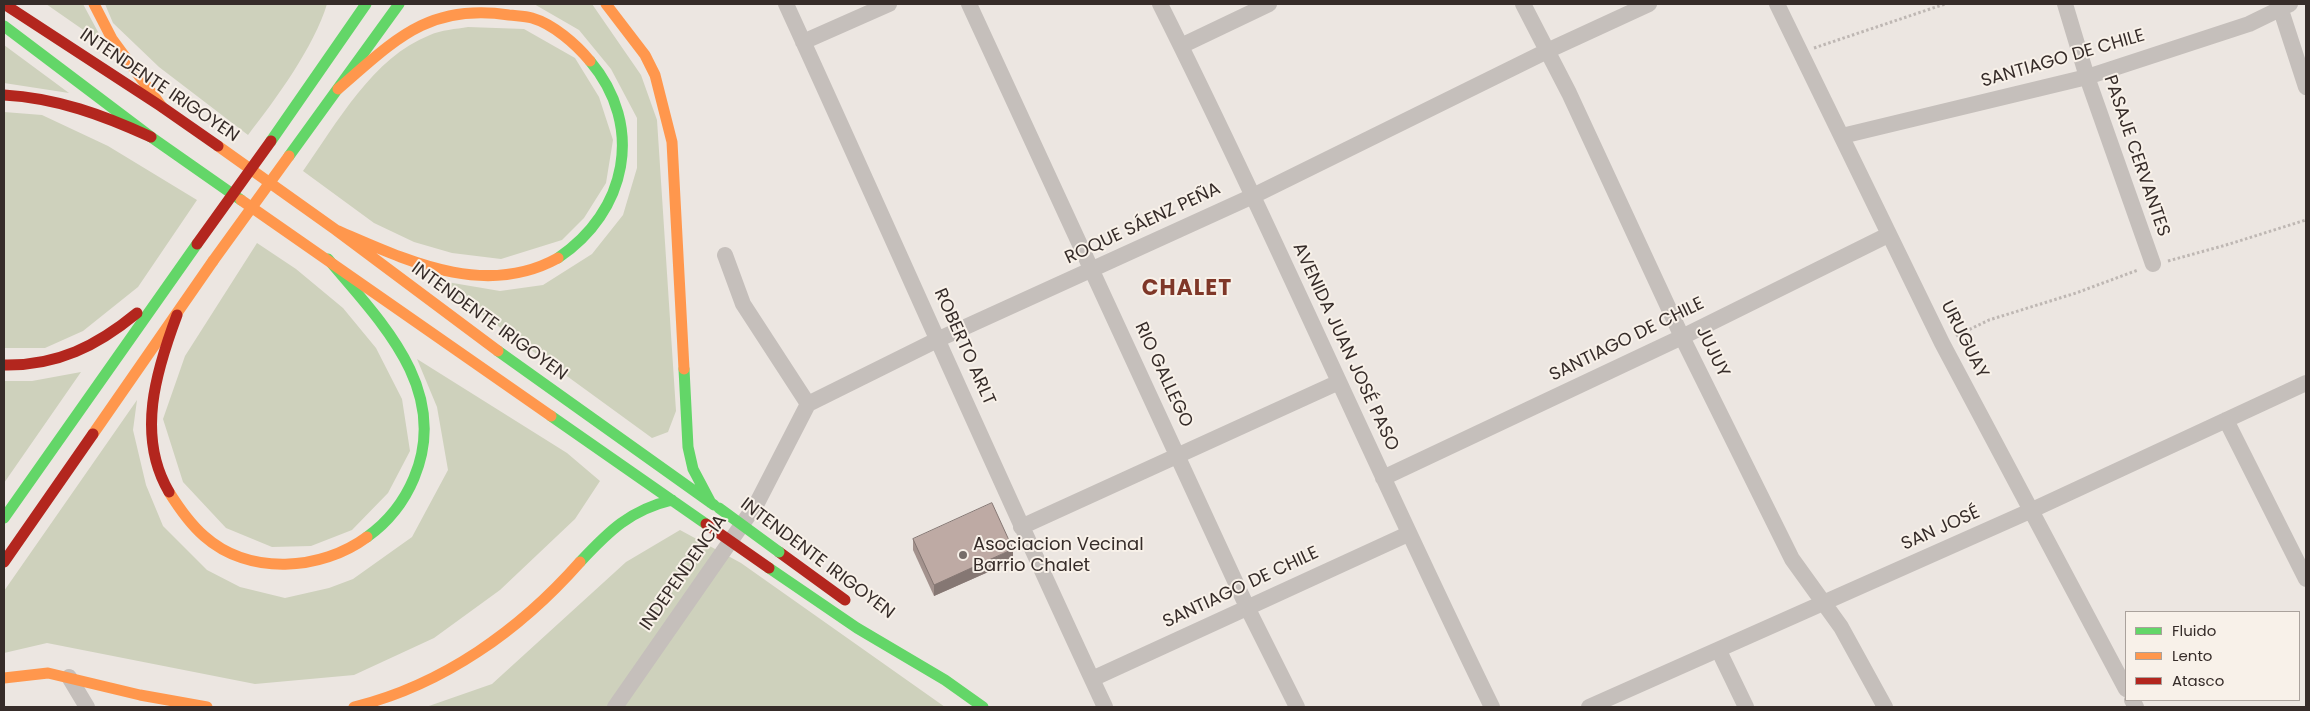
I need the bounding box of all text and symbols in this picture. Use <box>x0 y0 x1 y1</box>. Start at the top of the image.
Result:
street label: INTENDENTE IRIGOYEN <box>75 25 243 147</box>
street label: SANTIAGO DE CHILE <box>1979 25 2147 93</box>
street label: PASAJE CERVANTES <box>2098 72 2174 240</box>
street label: ROQUE SÁENZ PEÑA <box>1062 178 1224 270</box>
street label: AVENIDA JUAN JOSÉ PASO <box>1287 240 1403 454</box>
street label: INTENDENTE IRIGOYEN <box>407 258 571 386</box>
district label: CHALET <box>1141 276 1233 302</box>
street label: ROBERTO ARLT <box>929 285 999 409</box>
street label: SANTIAGO DE CHILE <box>1546 293 1708 387</box>
street label: URUGUAY <box>1935 298 1993 382</box>
street label: RIO GALLEGO <box>1129 319 1197 431</box>
street label: JUJUY <box>1690 323 1734 381</box>
street label: INTENDENTE IRIGOYEN <box>736 494 898 624</box>
street label: SAN JOSÉ <box>1898 502 1984 556</box>
street label: INDEPENDENCIA <box>636 511 732 635</box>
place label: Asociacion Vecinal Barrio Chalet <box>973 534 1144 576</box>
street label: SANTIAGO DE CHILE <box>1160 542 1322 634</box>
marker: Asociacion Vecinal Barrio Chalet <box>957 549 969 561</box>
legend <box>2125 611 2300 701</box>
text: Fluido <box>2172 620 2216 641</box>
text: Lento <box>2172 645 2212 666</box>
text: Atasco <box>2172 670 2224 691</box>

